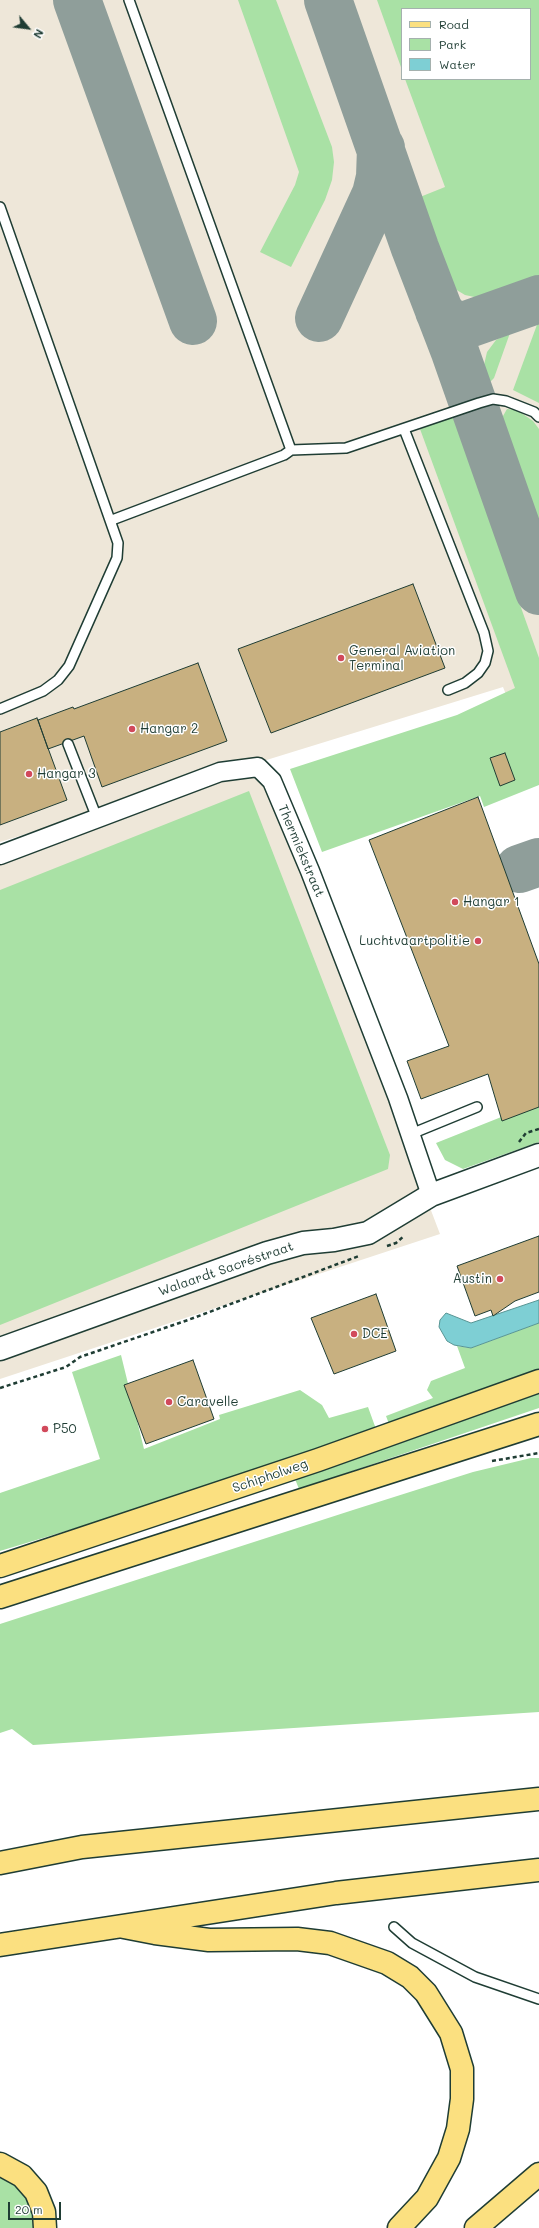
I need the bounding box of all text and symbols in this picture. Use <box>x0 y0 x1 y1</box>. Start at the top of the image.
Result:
north arrow <box>8 8 48 48</box>
legend <box>401 8 531 80</box>
text: Road <box>439 16 469 32</box>
text: N <box>30 27 48 41</box>
text: Park <box>439 36 466 52</box>
text: Water <box>439 56 476 72</box>
place label: General Aviation Terminal <box>349 643 455 674</box>
marker: General Aviation Terminal <box>336 653 346 663</box>
place label: Hangar 2 <box>140 721 198 737</box>
marker: Hangar 2 <box>127 724 137 734</box>
place label: Hangar 3 <box>37 766 96 782</box>
marker: Hangar 3 <box>24 769 34 779</box>
street label: Thermiekstraat <box>274 802 328 900</box>
place label: Hangar 1 <box>463 894 520 910</box>
marker: Hangar 1 <box>450 897 460 907</box>
place label: Luchtvaartpolitie <box>359 933 470 949</box>
marker: Luchtvaartpolitie <box>473 936 483 946</box>
street label: Walaardt Sacréstraat <box>156 1239 296 1299</box>
place label: Austin <box>453 1271 492 1287</box>
marker: Austin <box>495 1274 505 1284</box>
place label: DCE <box>362 1326 388 1342</box>
marker: DCE <box>349 1329 359 1339</box>
place label: Caravelle <box>177 1394 239 1410</box>
marker: Caravelle <box>164 1397 174 1407</box>
place label: P50 <box>53 1421 77 1437</box>
marker: P50 <box>40 1424 50 1434</box>
street label: Schipholweg <box>230 1456 310 1496</box>
scale bar <box>10 2194 63 2220</box>
text: 20 m <box>15 2201 43 2217</box>

